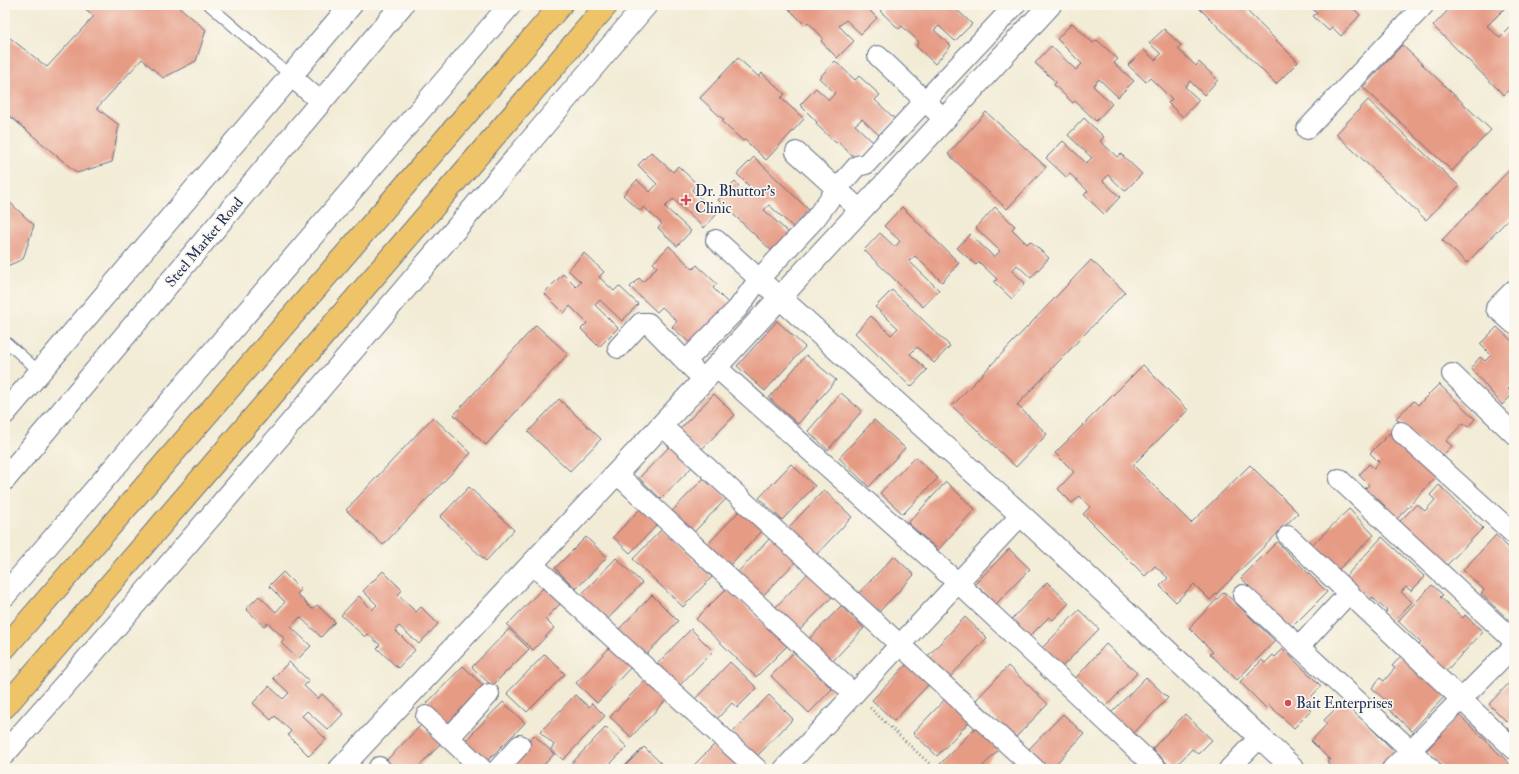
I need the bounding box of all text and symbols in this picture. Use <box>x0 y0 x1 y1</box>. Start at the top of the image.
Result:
place label: Dr. Bhuttor's Clinic <box>695 182 775 218</box>
street label: Steel Market Road <box>161 193 248 291</box>
marker: Dr. Bhuttor's Clinic <box>680 194 692 206</box>
place label: Bait Enterprises <box>1296 694 1393 714</box>
marker: Bait Enterprises <box>1283 698 1293 708</box>

